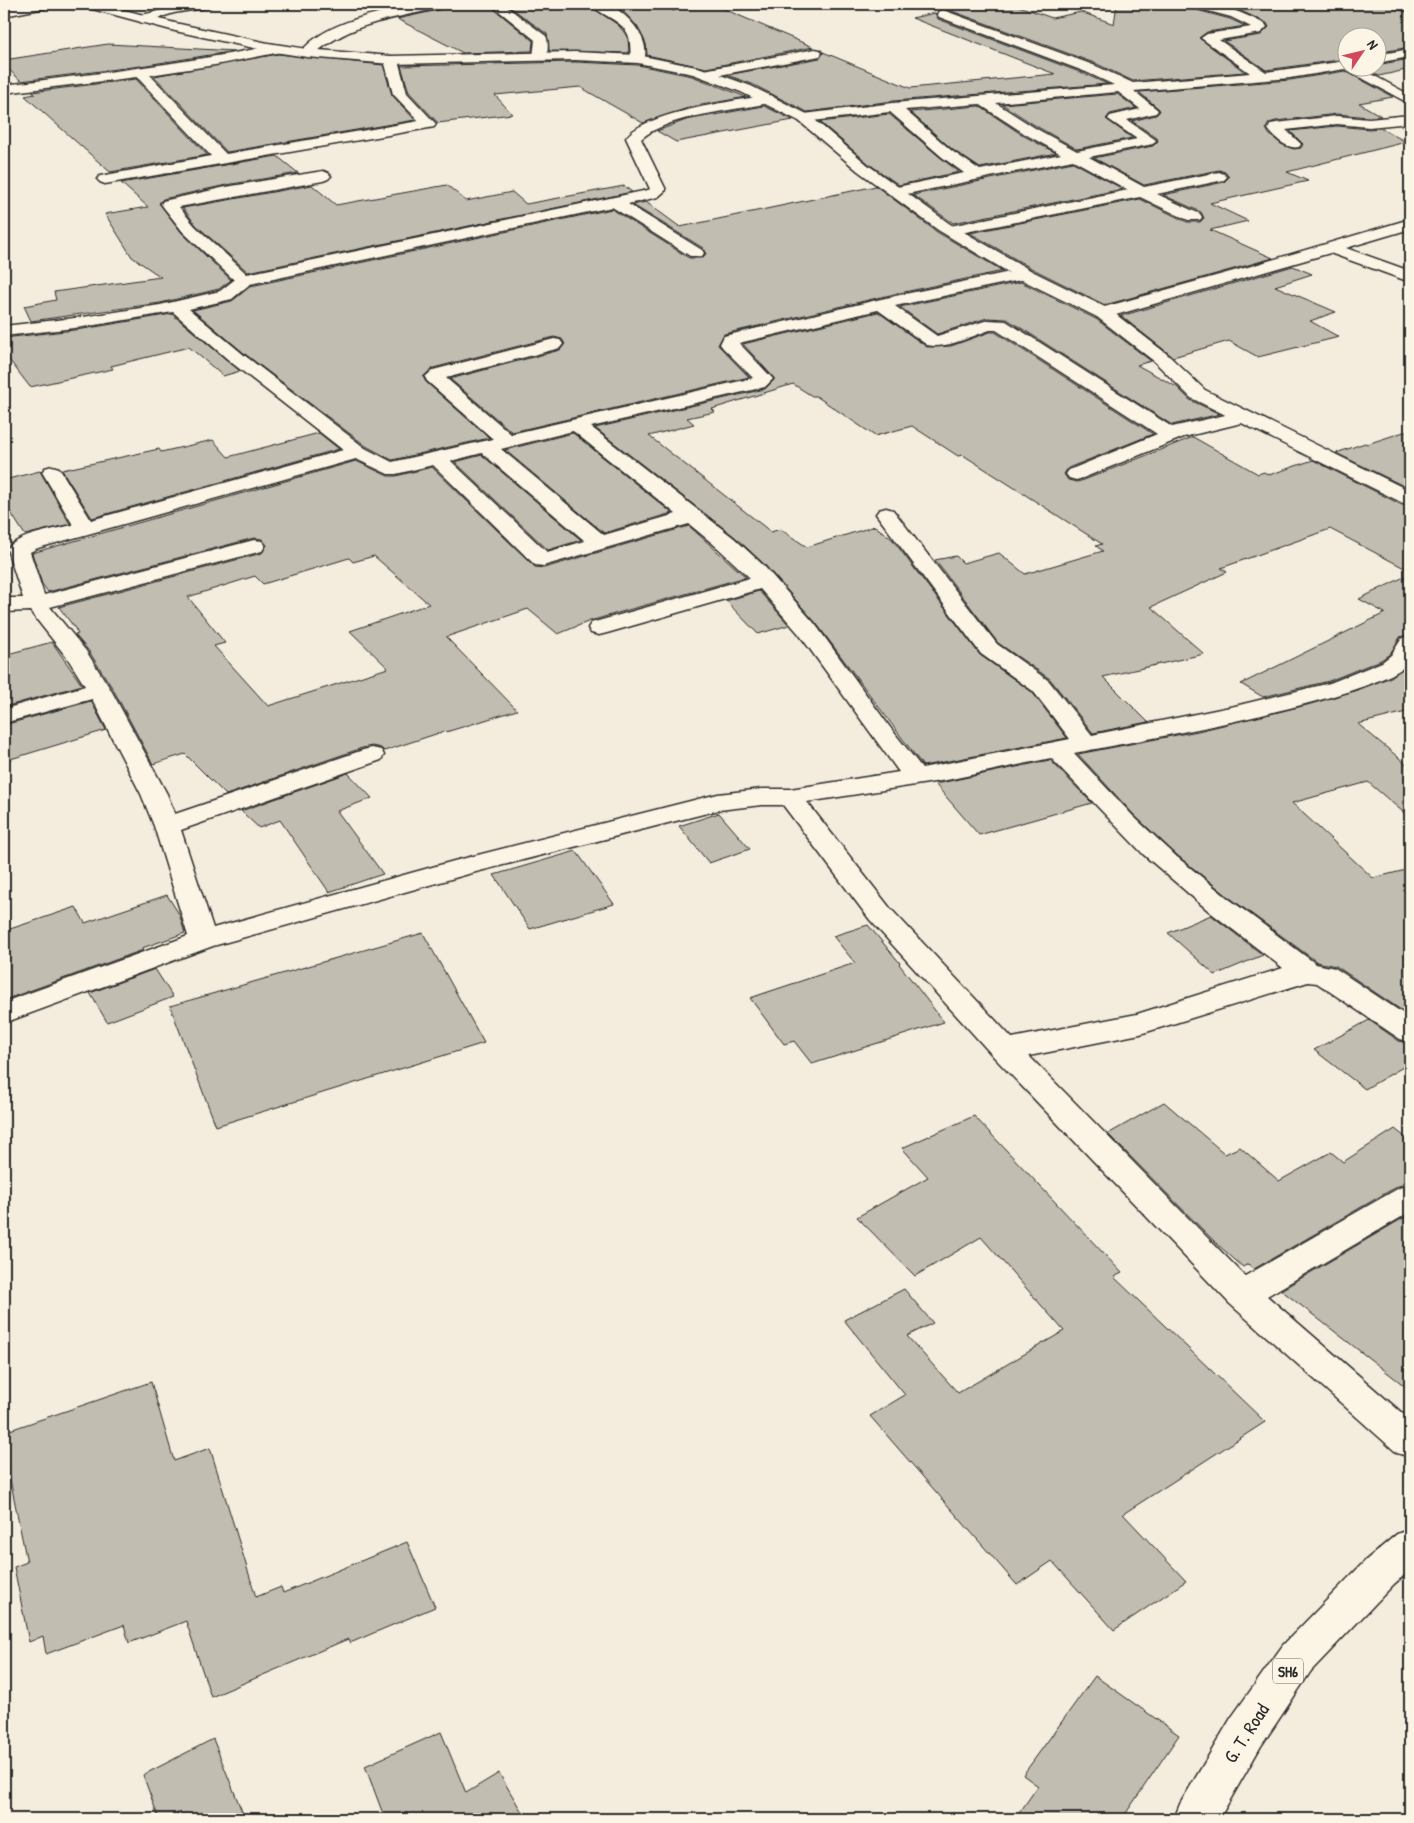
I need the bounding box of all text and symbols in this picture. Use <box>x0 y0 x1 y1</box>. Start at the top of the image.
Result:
north arrow <box>1336 28 1386 78</box>
text: N <box>1363 36 1383 53</box>
road number: SH6 <box>1273 1658 1303 1684</box>
street label: G. T. Road <box>1217 1698 1275 1768</box>

